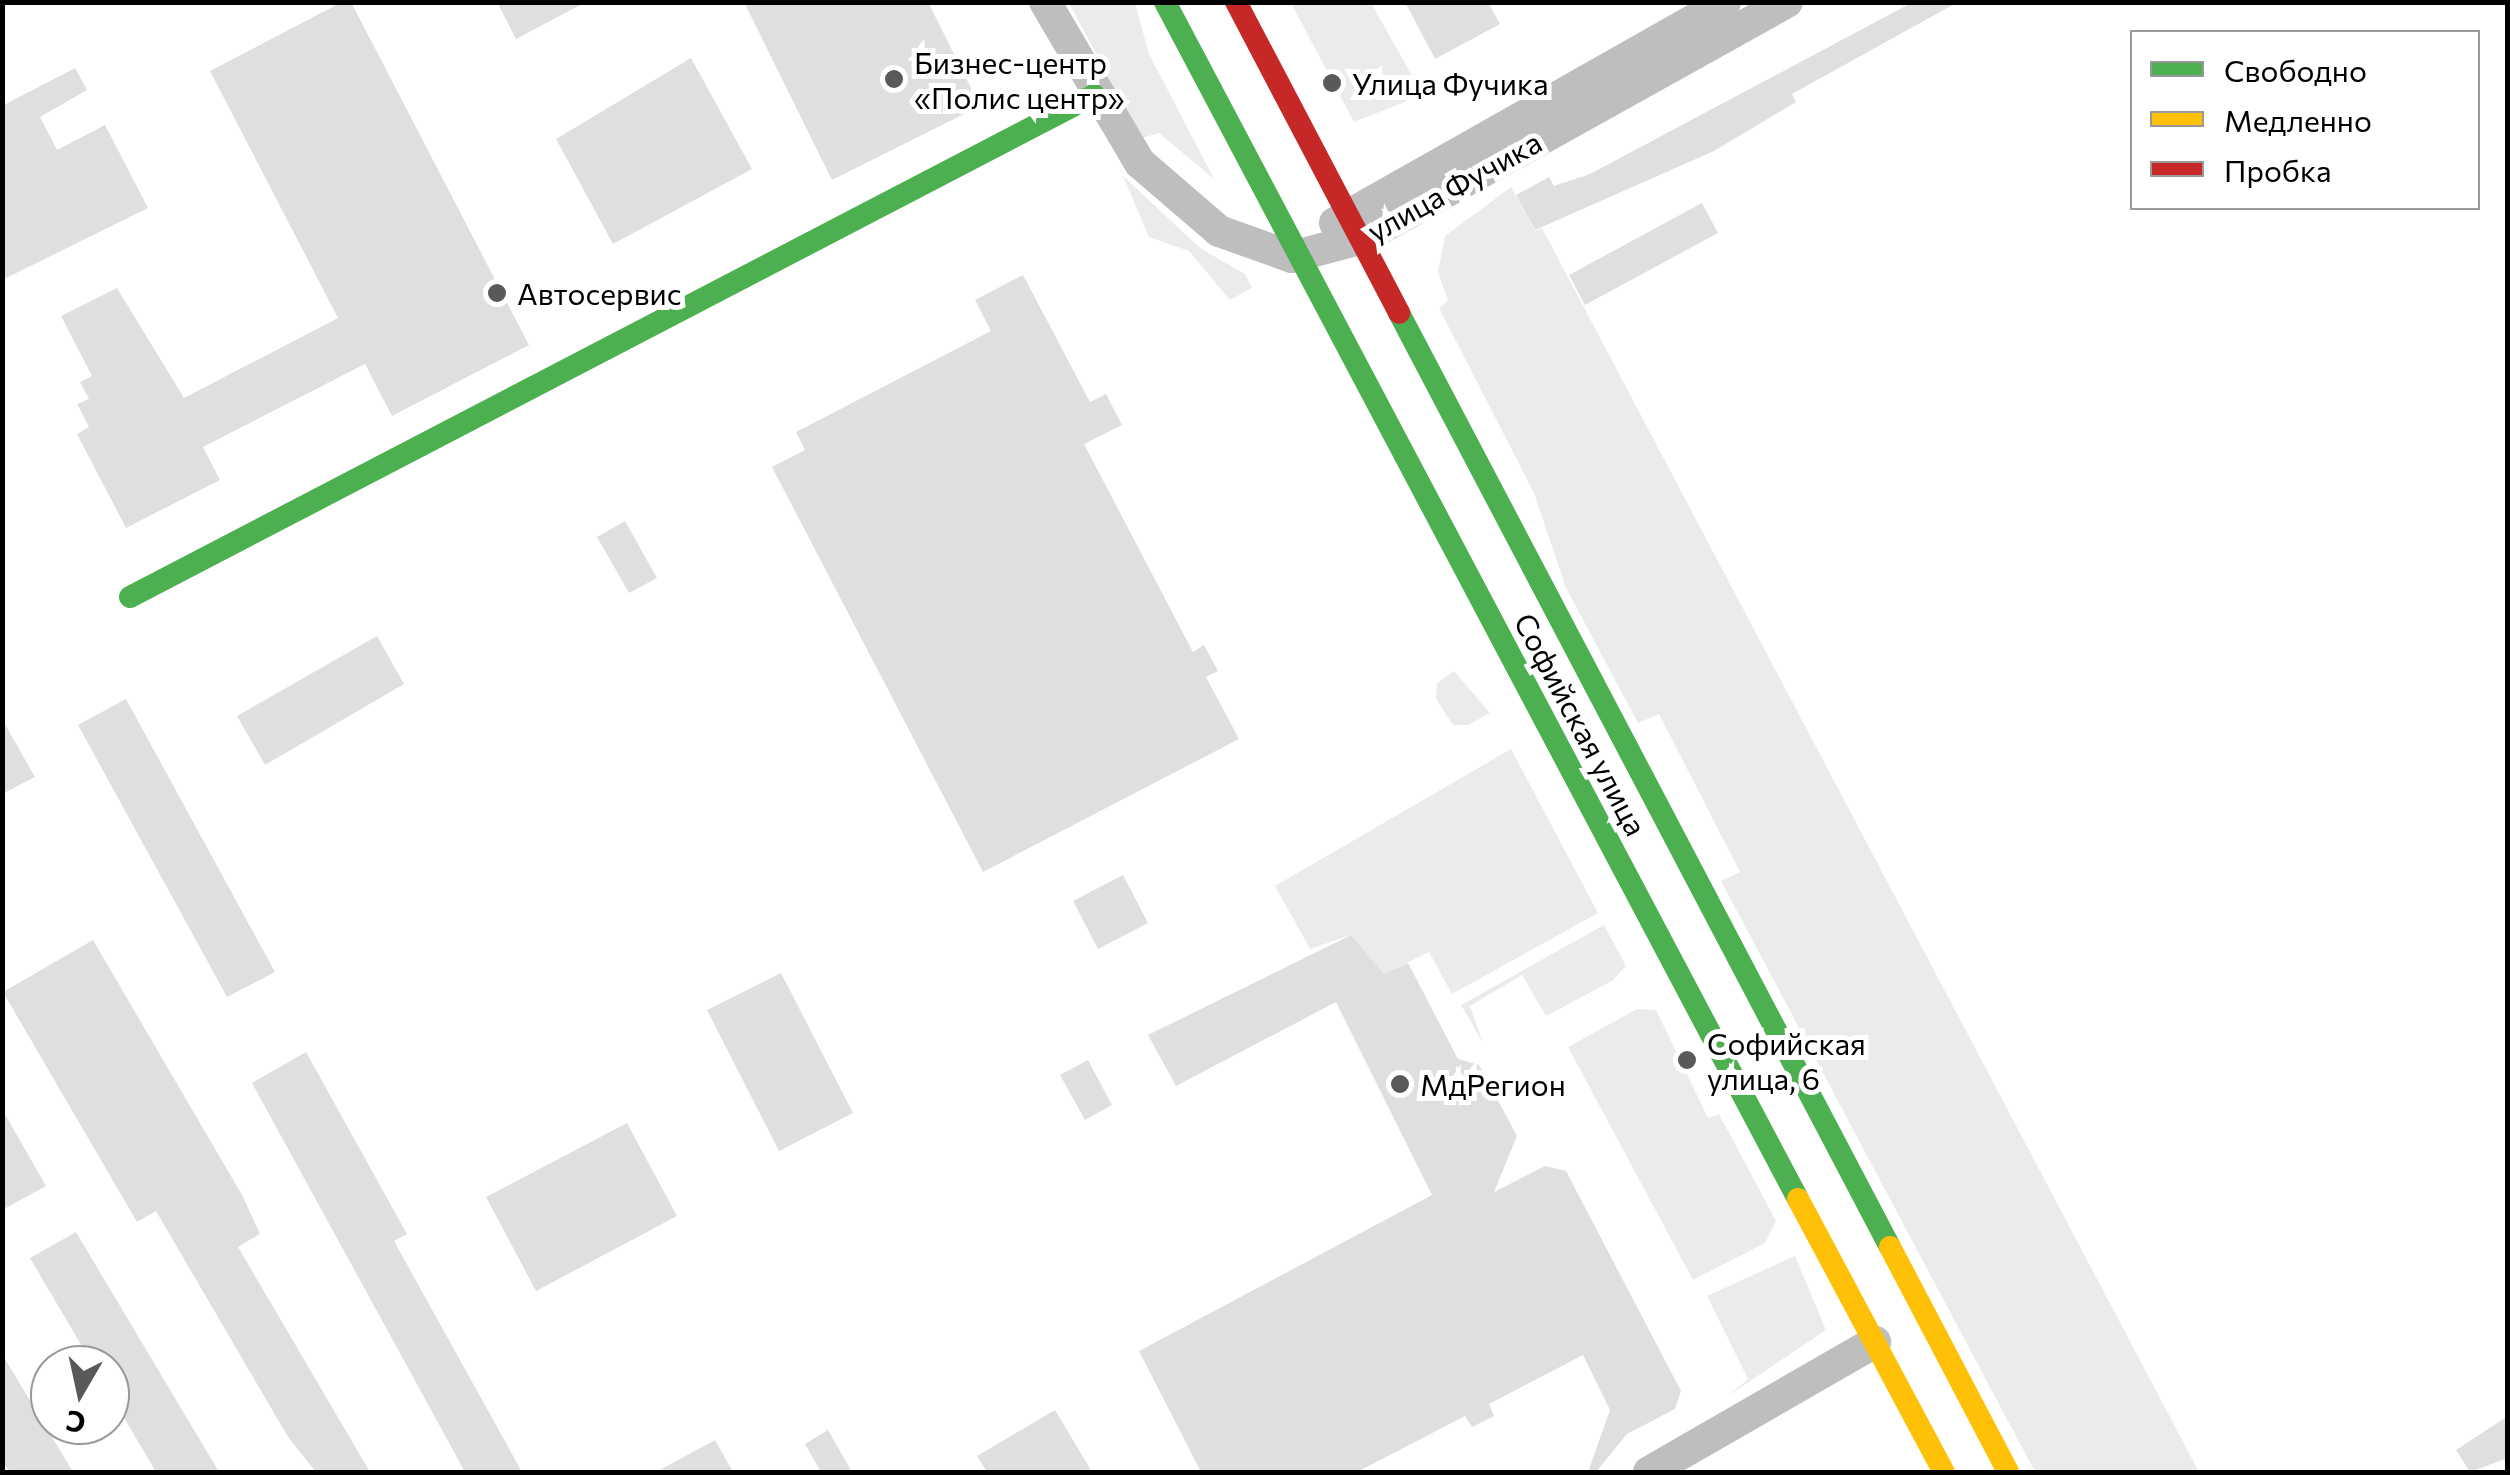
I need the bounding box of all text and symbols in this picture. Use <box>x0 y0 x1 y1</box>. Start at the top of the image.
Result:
legend <box>2130 30 2480 210</box>
place label: Бизнес-центр «Полис центр» <box>914 44 1125 114</box>
text: Свободно <box>2224 51 2367 88</box>
place label: Улица Фучика <box>1352 65 1549 101</box>
marker: Бизнес-центр «Полис центр» <box>883 68 905 90</box>
marker: Улица Фучика <box>1321 72 1343 94</box>
text: Медленно <box>2224 101 2372 138</box>
street label: улица Фучика <box>1361 123 1547 249</box>
text: Пробка <box>2224 151 2332 188</box>
place label: Автосервис <box>517 275 682 311</box>
marker: Автосервис <box>486 282 508 304</box>
street label: Софийская улица <box>1507 607 1655 841</box>
place label: Софийская улица, 6 <box>1707 1025 1866 1096</box>
marker: Софийская улица, 6 <box>1676 1049 1698 1071</box>
place label: МдРегион <box>1420 1066 1566 1102</box>
marker: МдРегион <box>1389 1073 1411 1095</box>
north arrow <box>30 1345 130 1445</box>
text: С <box>64 1404 88 1441</box>

